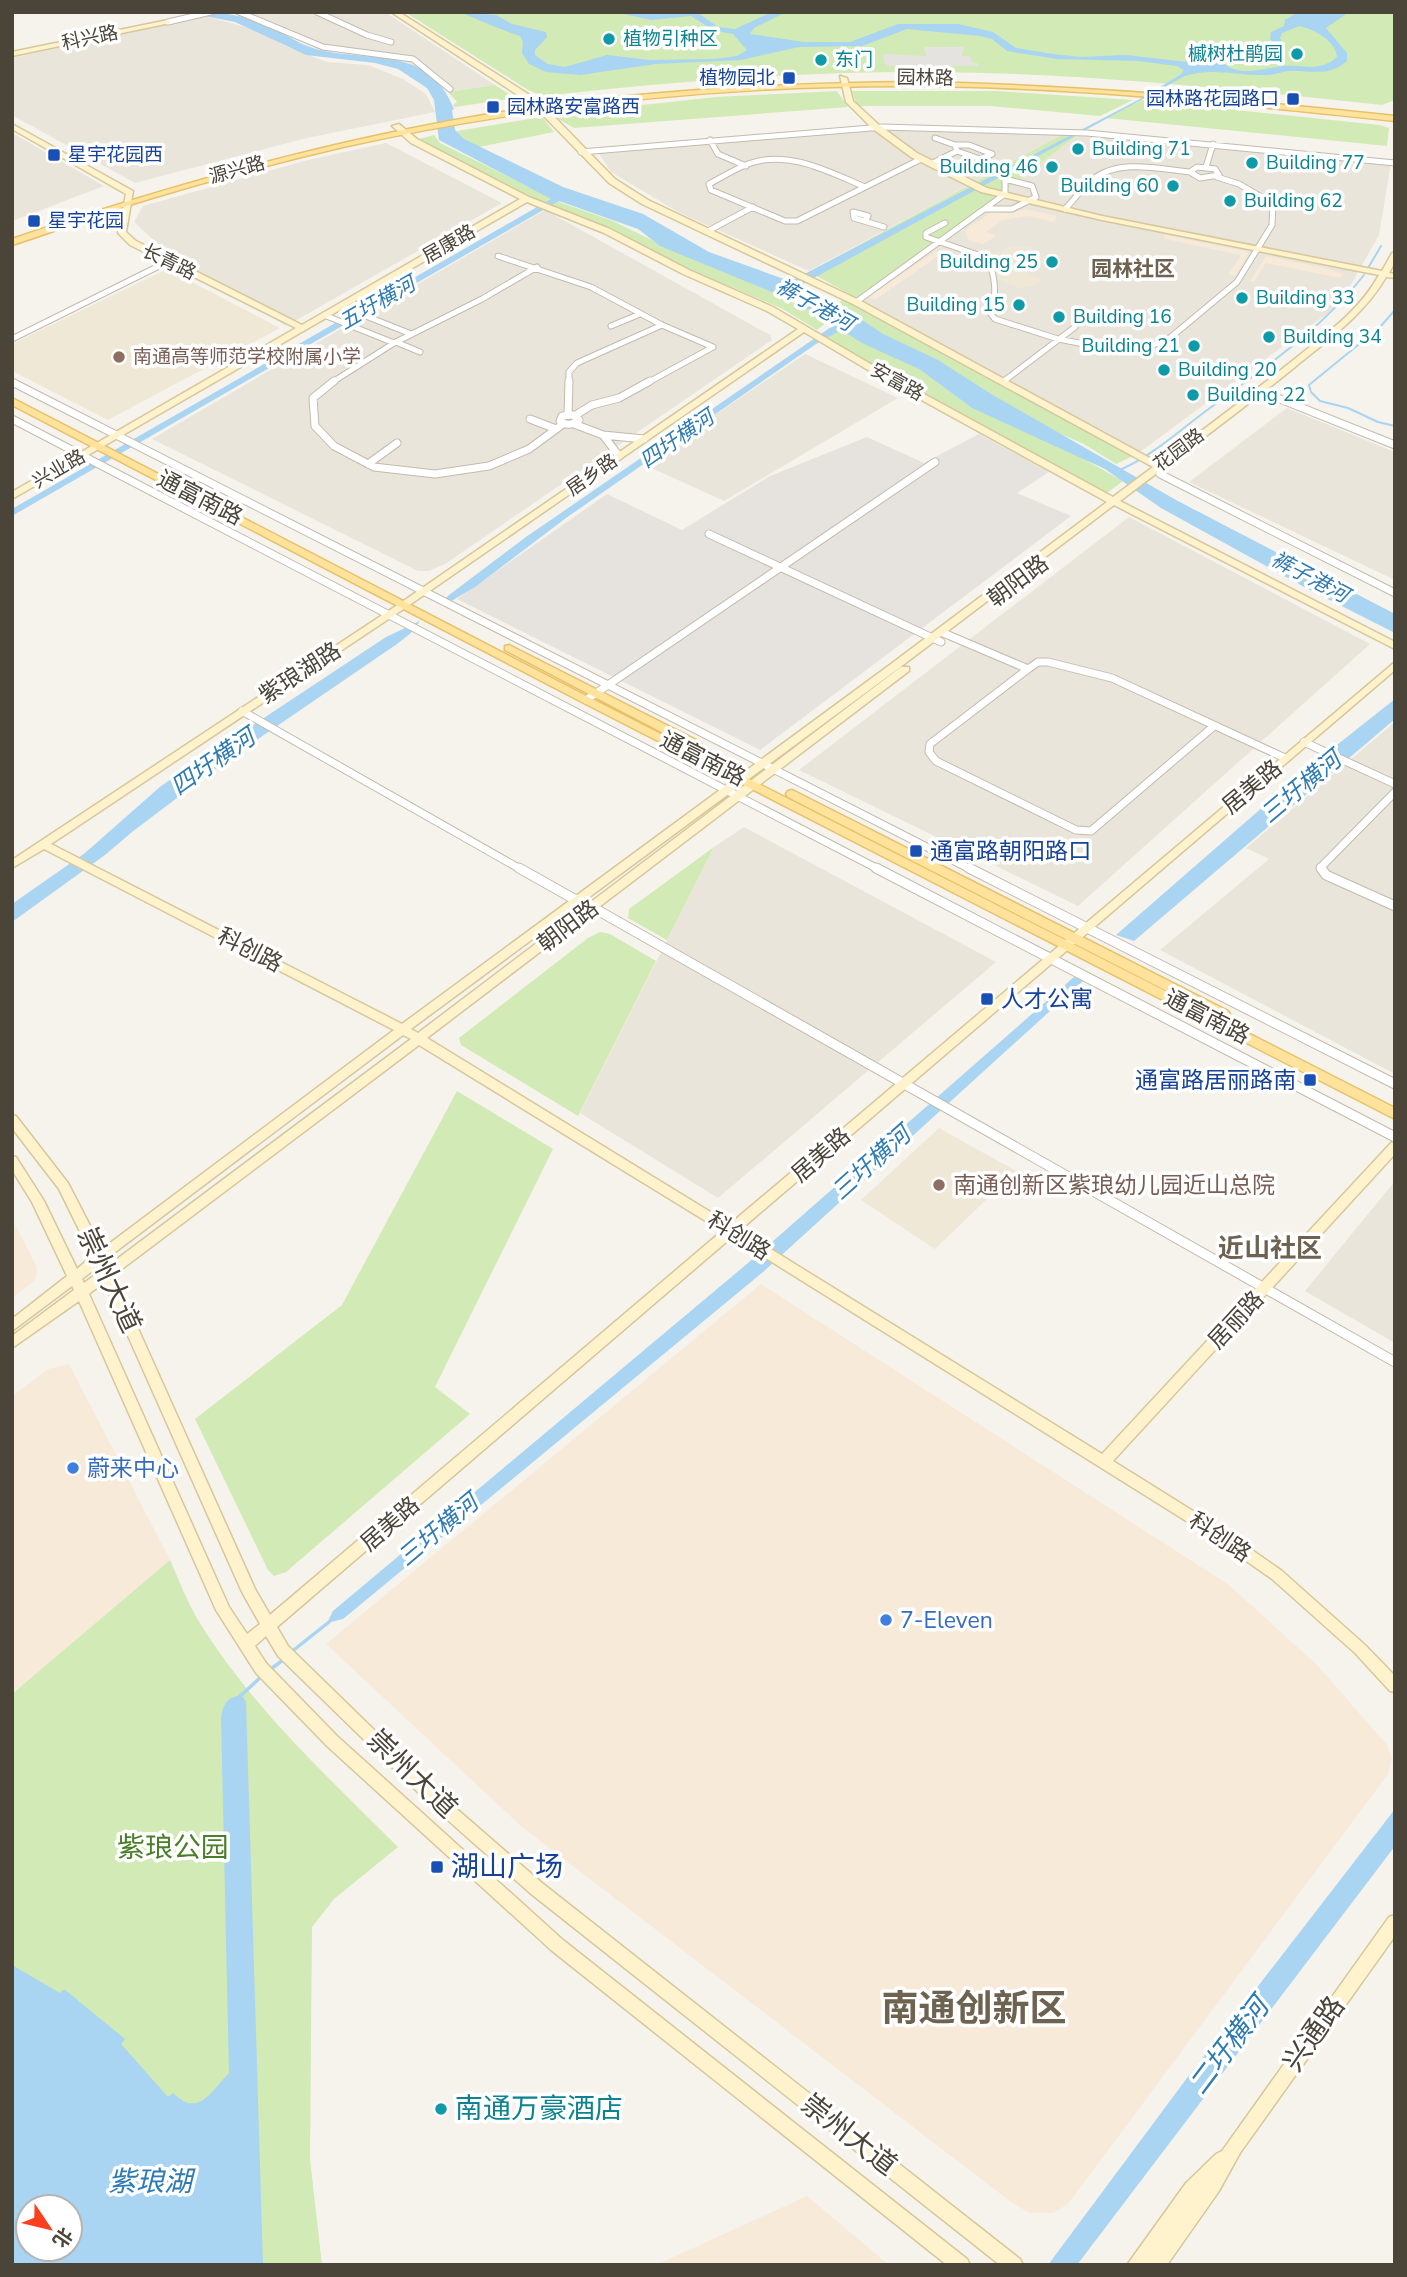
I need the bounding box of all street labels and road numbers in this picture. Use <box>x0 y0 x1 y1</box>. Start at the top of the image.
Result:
street label: 科兴路 <box>59 19 121 57</box>
street label: 园林路 <box>896 65 954 91</box>
street label: 源兴路 <box>206 150 268 190</box>
street label: 居康路 <box>418 218 480 270</box>
street label: 长青路 <box>138 238 200 286</box>
street label: 安富路 <box>866 357 928 407</box>
street label: 花园路 <box>1148 422 1210 478</box>
street label: 兴业路 <box>28 443 90 495</box>
street label: 居乡路 <box>561 448 623 502</box>
street label: 通富南路 <box>152 463 248 533</box>
street label: 朝阳路 <box>981 548 1055 614</box>
street label: 紫琅湖路 <box>253 635 347 711</box>
street label: 通富南路 <box>655 724 751 794</box>
street label: 居美路 <box>1216 753 1288 821</box>
street label: 朝阳路 <box>531 893 605 959</box>
street label: 科创路 <box>212 921 288 979</box>
street label: 通富南路 <box>1159 982 1255 1052</box>
street label: 居美路 <box>785 1121 857 1189</box>
street label: 科创路 <box>702 1205 776 1267</box>
street label: 崇州大道 <box>68 1221 150 1339</box>
street label: 居丽路 <box>1201 1284 1271 1356</box>
street label: 居美路 <box>354 1490 426 1558</box>
street label: 科创路 <box>1183 1505 1257 1569</box>
street label: 崇州大道 <box>359 1721 465 1827</box>
street label: 兴通路 <box>1274 1989 1354 2079</box>
street label: 崇州大道 <box>793 2086 905 2184</box>

